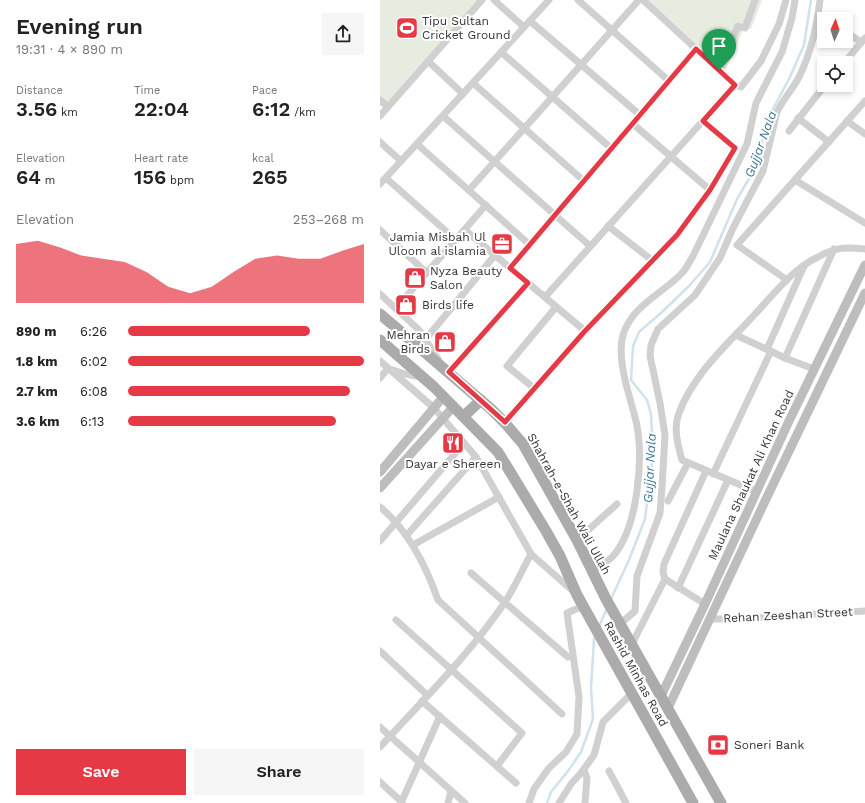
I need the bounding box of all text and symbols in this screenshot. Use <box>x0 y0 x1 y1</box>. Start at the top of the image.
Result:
north arrow <box>817 12 853 48</box>
map controls <box>817 12 853 92</box>
button: share <box>322 13 364 55</box>
text: Evening run <box>16 14 143 39</box>
place label: Tipu Sultan Cricket Ground <box>422 14 510 42</box>
sports icon: Tipu Sultan Cricket Ground <box>394 15 420 41</box>
pin <box>702 29 736 70</box>
icon: arrive <box>708 35 730 57</box>
text: 19:31 · 4 × 890 m <box>16 42 123 57</box>
button: locate <box>817 56 853 92</box>
text: Distance <box>16 84 63 97</box>
text: Time <box>134 84 160 97</box>
text: Pace <box>252 84 277 97</box>
text: 3.56 <box>16 97 57 121</box>
text: 22:04 <box>134 97 189 121</box>
text: 6:12 <box>252 97 290 121</box>
text: km <box>57 106 78 119</box>
text: /km <box>290 106 316 119</box>
water label: Gujjar Nala <box>741 109 779 180</box>
text: Elevation <box>16 152 65 165</box>
text: Heart rate <box>134 152 188 165</box>
text: kcal <box>252 152 274 165</box>
text: 64 <box>16 165 41 189</box>
text: 156 <box>134 165 166 189</box>
text: 265 <box>252 165 288 189</box>
text: m <box>41 174 55 187</box>
text: bpm <box>166 174 194 187</box>
text: Elevation <box>16 212 74 227</box>
text: 253–268 m <box>293 212 364 227</box>
place label: Jamia Misbah Ul Uloom al islamia <box>388 230 486 258</box>
office icon: Jamia Misbah Ul Uloom al islamia <box>489 231 515 257</box>
place label: Nyza Beauty Salon <box>430 264 503 292</box>
shop icon: Nyza Beauty Salon <box>402 265 428 291</box>
shop icon: Birds life <box>393 292 419 318</box>
place label: Birds life <box>422 298 474 312</box>
text: 890 m <box>16 324 56 339</box>
text: 6:26 <box>80 324 107 339</box>
place label: Mehran Birds <box>387 328 430 356</box>
shop icon: Mehran Birds <box>432 329 458 355</box>
text: 1.8 km <box>16 354 58 369</box>
text: 6:02 <box>80 354 107 369</box>
text: 2.7 km <box>16 384 58 399</box>
text: 6:08 <box>80 384 108 399</box>
street label: Maulana Shaukat Ali Khan Road <box>705 388 797 562</box>
text: 3.6 km <box>16 414 59 429</box>
text: 6:13 <box>80 414 104 429</box>
restaurant icon: Dayar e Shereen <box>440 430 466 456</box>
street label: Shahrah-e-Shah Wali Ullah <box>524 431 614 577</box>
water label: Gujjar Nala <box>640 433 659 503</box>
place label: Dayar e Shereen <box>405 457 501 471</box>
street label: Rehan Zeeshan Street <box>723 605 853 625</box>
street label: Rashid Minhas Road <box>601 619 671 729</box>
bank icon: Soneri Bank <box>705 732 731 758</box>
place label: Soneri Bank <box>734 738 804 752</box>
button: Save <box>16 749 186 795</box>
button: Share <box>194 749 364 795</box>

